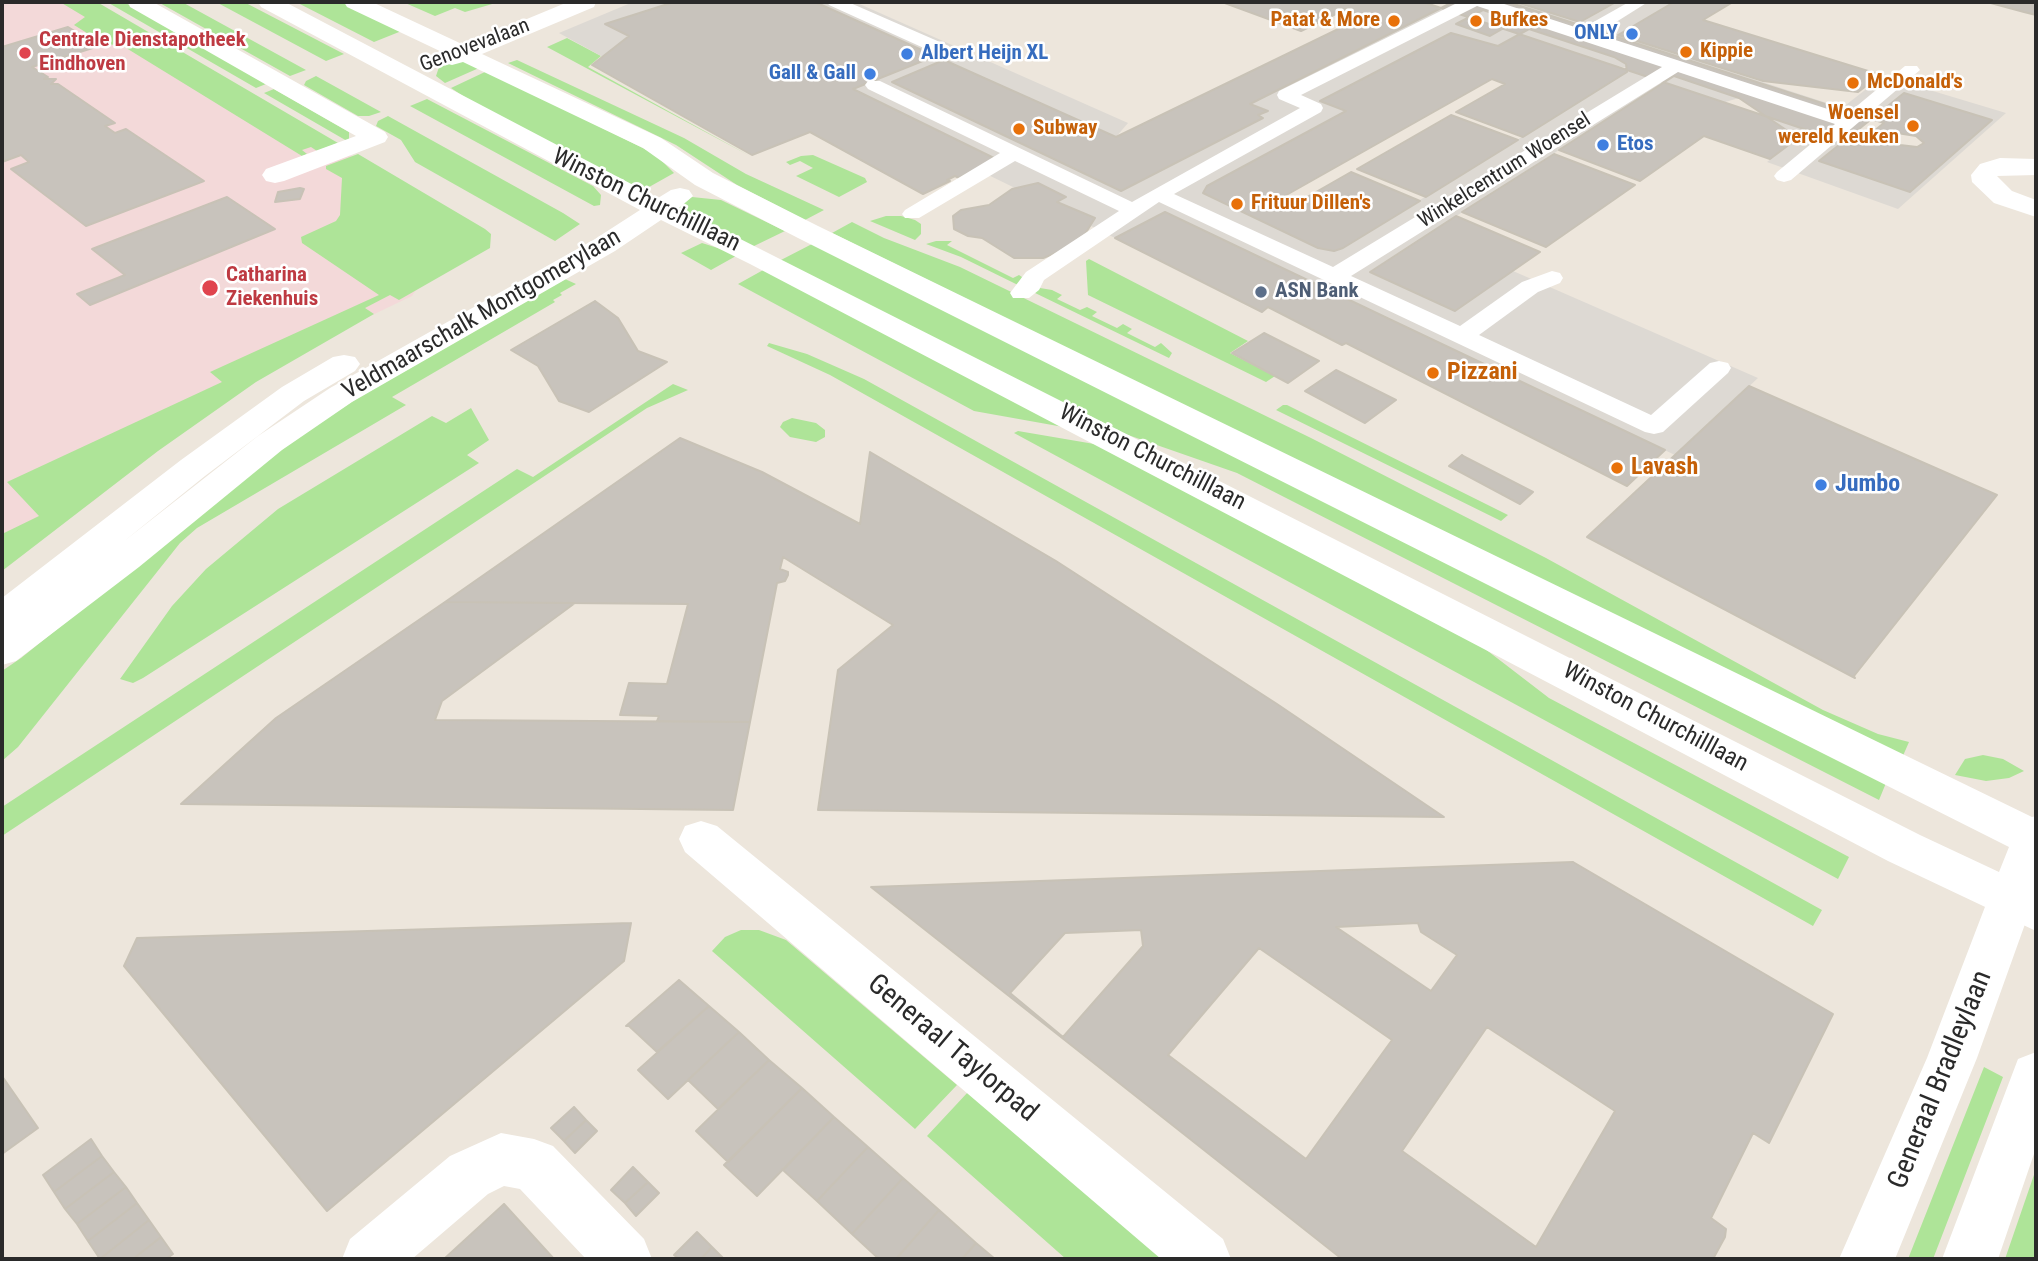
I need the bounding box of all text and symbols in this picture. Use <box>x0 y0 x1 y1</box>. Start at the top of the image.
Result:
place label: Patat & More <box>1270 8 1380 34</box>
place label: Bufkes <box>1490 8 1548 34</box>
marker: Patat & More <box>1386 13 1402 29</box>
marker: Bufkes <box>1468 13 1484 29</box>
street label: Genovevalaan <box>417 14 533 78</box>
place label: ONLY <box>1574 21 1618 47</box>
marker: ONLY <box>1624 26 1640 42</box>
place label: Centrale Dienstapotheek Eindhoven <box>39 28 246 78</box>
place label: Kippie <box>1700 39 1753 65</box>
place label: Albert Heijn XL <box>921 41 1048 67</box>
marker: Kippie <box>1678 44 1694 60</box>
marker: Centrale Dienstapotheek Eindhoven <box>17 45 33 61</box>
marker: Albert Heijn XL <box>899 46 915 62</box>
place label: Gall & Gall <box>769 61 856 87</box>
marker: Gall & Gall <box>862 66 878 82</box>
place label: McDonald's <box>1867 70 1963 96</box>
marker: McDonald's <box>1845 75 1861 91</box>
place label: Woensel wereld keuken <box>1778 101 1899 151</box>
street label: Winkelcentrum Woensel <box>1414 108 1596 234</box>
place label: Subway <box>1033 116 1097 142</box>
marker: Woensel wereld keuken <box>1905 118 1921 134</box>
marker: Subway <box>1011 121 1027 137</box>
place label: Etos <box>1617 132 1653 158</box>
marker: Etos <box>1595 137 1611 153</box>
street label: Winston Churchilllaan <box>547 143 745 259</box>
place label: Frituur Dillen's <box>1251 191 1371 217</box>
marker: Frituur Dillen's <box>1229 196 1245 212</box>
street label: Veldmaarschalk Montgomerylaan <box>338 223 626 407</box>
place label: Catharina Ziekenhuis <box>226 263 318 313</box>
marker: Catharina Ziekenhuis <box>200 278 220 298</box>
place label: ASN Bank <box>1275 279 1359 305</box>
marker: ASN Bank <box>1253 284 1269 300</box>
place label: Pizzani <box>1447 359 1518 387</box>
marker: Pizzani <box>1425 365 1441 381</box>
street label: Winston Churchilllaan <box>1054 398 1250 518</box>
place label: Lavash <box>1631 454 1698 482</box>
marker: Lavash <box>1609 460 1625 476</box>
place label: Jumbo <box>1835 471 1900 499</box>
marker: Jumbo <box>1813 477 1829 493</box>
street label: Winston Churchilllaan <box>1557 657 1753 779</box>
street label: Generaal Bradleylaan <box>1882 966 2000 1194</box>
street label: Generaal Taylorpad <box>860 968 1044 1130</box>

